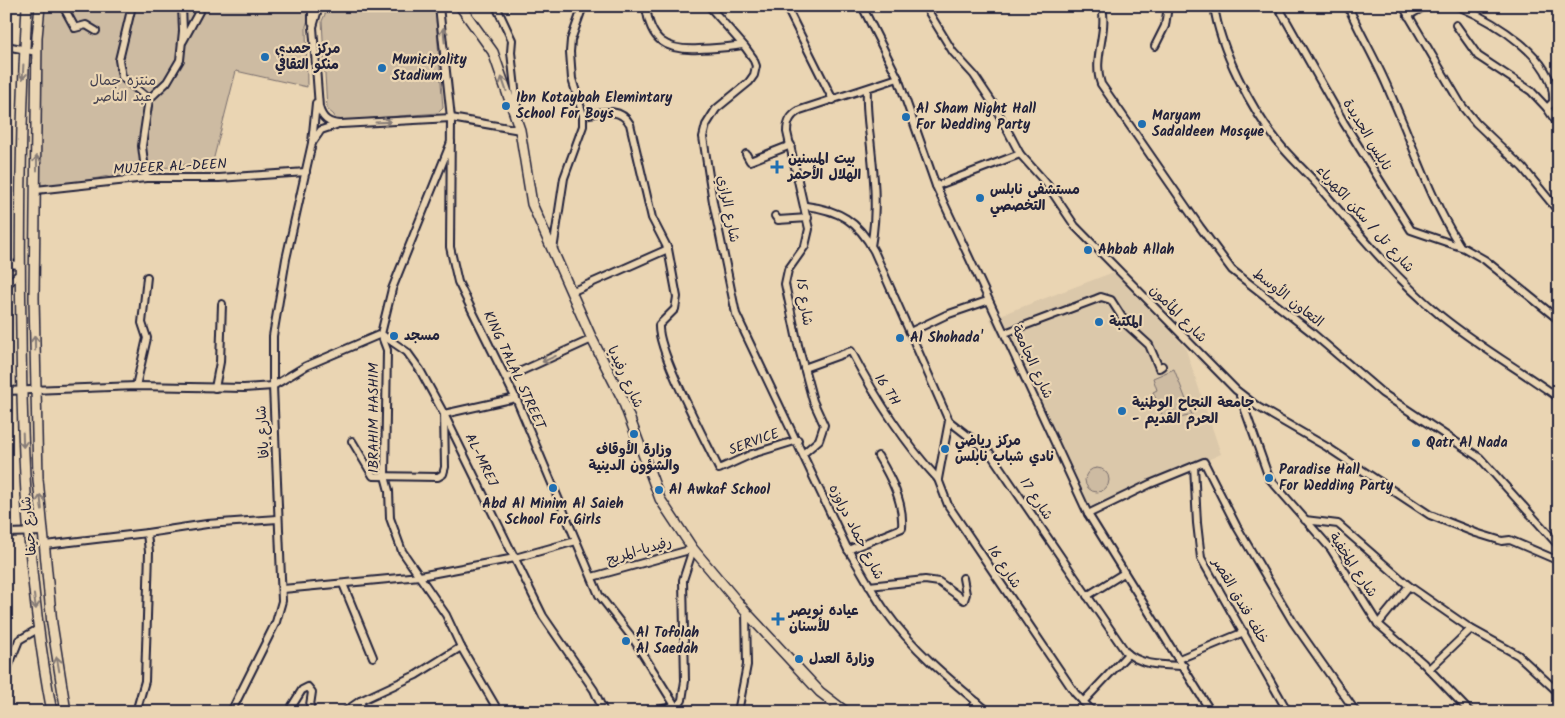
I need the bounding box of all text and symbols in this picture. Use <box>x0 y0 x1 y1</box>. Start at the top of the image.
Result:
one-way arrow <box>439 27 449 43</box>
place label: مركز حمدي منكو الثقافي <box>275 38 340 76</box>
place label: Municipality Stadium <box>392 49 468 87</box>
marker: مركز حمدي منكو الثقافي <box>259 51 271 63</box>
marker: Municipality Stadium <box>376 62 388 74</box>
one-way arrow <box>18 64 28 80</box>
park label: منتزه جمال عبد الناصر <box>90 70 156 108</box>
one-way arrow <box>499 77 508 92</box>
place label: Ibn Kotaybah Elemintary School For Boys <box>516 87 673 125</box>
street label: نابلس الجديدة <box>1337 95 1397 175</box>
place label: Al Sham Night Hall For Wedding Party <box>916 98 1036 136</box>
marker: Ibn Kotaybah Elemintary School For Boys <box>500 100 512 112</box>
place label: Maryam Sadaldeen Mosque <box>1152 105 1264 143</box>
marker: Al Sham Night Hall For Wedding Party <box>900 111 912 123</box>
one-way arrow <box>375 117 391 126</box>
marker: Maryam Sadaldeen Mosque <box>1136 118 1148 130</box>
place label: بيت المسنين الهلال الأحمر <box>786 148 861 186</box>
street label: MUJEER AL-DEEN <box>113 153 228 181</box>
one-way arrow <box>32 155 42 172</box>
marker: بيت المسنين الهلال الأحمر <box>770 160 784 174</box>
street label: شارع تل / سكن الكهرباء <box>1311 160 1419 278</box>
street label: شارع الرازي <box>711 174 745 244</box>
place label: مستشفى نابلس التخصصي <box>990 179 1080 218</box>
marker: مستشفى نابلس التخصصي <box>974 192 986 204</box>
place label: Ahbab Allah <box>1098 239 1175 261</box>
marker: Ahbab Allah <box>1082 244 1094 256</box>
street label: التعاون الأوسط <box>1248 263 1328 333</box>
street label: شارع 15 <box>789 277 819 327</box>
street label: شارع المأمون <box>1144 280 1212 348</box>
street label: KING TALAL STREET <box>477 307 552 434</box>
place label: المكتبة <box>1109 311 1143 333</box>
marker: المكتبة <box>1093 316 1105 328</box>
street label: شارع الجامعة <box>1005 321 1059 403</box>
place label: مسجد <box>404 325 440 347</box>
place label: Al Shohada' <box>910 327 984 349</box>
marker: مسجد <box>388 330 400 342</box>
marker: Al Shohada' <box>894 332 906 344</box>
one-way arrow <box>30 335 40 352</box>
street label: شارع رفيديا <box>601 342 649 412</box>
one-way arrow <box>542 355 557 365</box>
street label: IBRAHIM HASHIM <box>363 363 385 473</box>
street label: 16 TH <box>868 369 906 411</box>
place label: جامعة النجاح الوطنية - الحرم القديم <box>1132 392 1254 430</box>
street label: شارع يافا <box>250 405 276 459</box>
marker: جامعة النجاح الوطنية - الحرم القديم <box>1116 405 1128 417</box>
street label: SERVICE <box>726 422 783 461</box>
marker: وزارة الأوقاف والشؤون الدينية <box>628 428 640 440</box>
street label: AL-MREJ <box>459 430 503 491</box>
place label: مركز رياضي نادي شباب نابلس <box>955 430 1054 468</box>
one-way arrow <box>19 432 28 448</box>
place label: Qatr Al Nada <box>1426 432 1508 454</box>
marker: Qatr Al Nada <box>1410 437 1422 449</box>
place label: وزارة الأوقاف والشؤون الدينية <box>588 439 680 477</box>
marker: مركز رياضي نادي شباب نابلس <box>939 443 951 455</box>
place label: Paradise Hall For Wedding Party <box>1279 459 1394 497</box>
marker: Paradise Hall For Wedding Party <box>1263 472 1275 484</box>
street label: شارع 17 <box>1014 473 1058 525</box>
place label: Al Awkaf School <box>669 479 770 501</box>
street label: شارع حماد دراوزه <box>822 480 890 584</box>
marker: Abd Al Minim Al Saieh School For Girls <box>547 482 559 494</box>
marker: Al Awkaf School <box>653 484 665 496</box>
place label: Abd Al Minim Al Saieh School For Girls <box>482 493 624 531</box>
street label: شارع حيفا <box>15 495 43 557</box>
one-way arrow <box>36 495 46 511</box>
street label: شارع المخفية <box>1323 528 1383 602</box>
street label: رفيديا-المريج <box>604 531 674 571</box>
street label: شارع 16 <box>981 541 1027 593</box>
street label: خلف فندق القصر <box>1206 553 1274 648</box>
one-way arrow <box>30 594 40 610</box>
place label: عياده نويصر للأسنان <box>787 600 859 638</box>
marker: عياده نويصر للأسنان <box>771 612 785 626</box>
place label: Al Tofolah Al Saedah <box>636 622 699 660</box>
marker: Al Tofolah Al Saedah <box>620 635 632 647</box>
place label: وزارة العدل <box>809 648 875 670</box>
marker: وزارة العدل <box>793 653 805 665</box>
one-way arrow <box>53 656 63 672</box>

